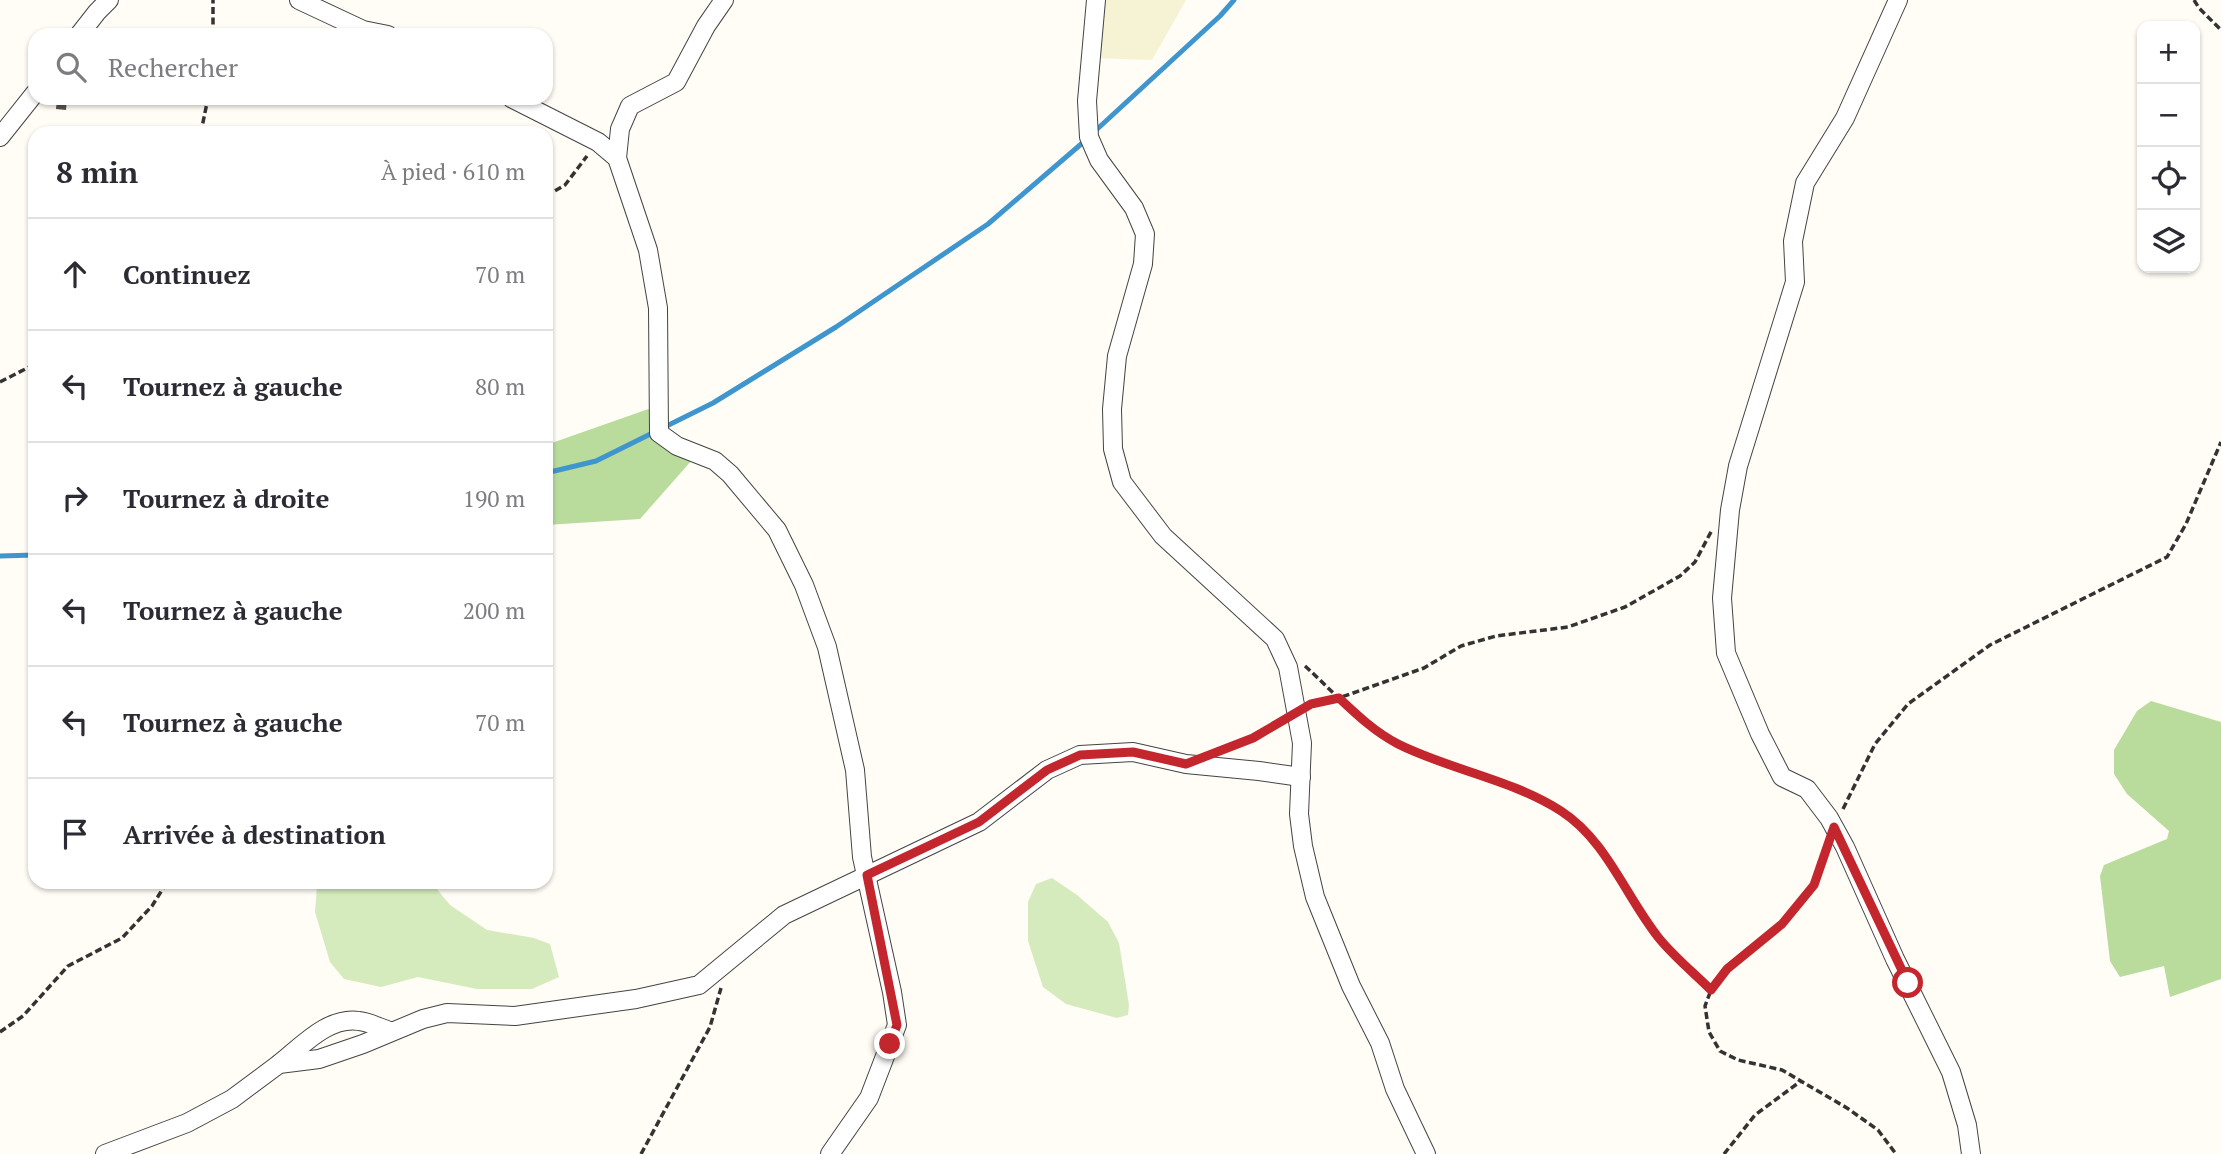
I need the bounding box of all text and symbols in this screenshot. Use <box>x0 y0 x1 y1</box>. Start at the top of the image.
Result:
map controls <box>2137 21 2200 273</box>
button: + <box>2137 21 2200 84</box>
search box <box>28 28 553 105</box>
icon: search <box>52 48 90 86</box>
text: Rechercher <box>108 50 238 84</box>
button: − <box>2137 84 2200 147</box>
button: locate <box>2137 147 2200 210</box>
text: 8 min <box>56 152 138 192</box>
text: À pied · 610 m <box>381 156 525 187</box>
button: layers <box>2137 210 2200 273</box>
icon: ahead <box>56 255 94 293</box>
text: Continuez <box>123 257 251 291</box>
text: 70 m <box>475 259 525 290</box>
icon: left <box>56 367 94 405</box>
text: Tournez à gauche <box>123 369 343 403</box>
text: 80 m <box>475 371 525 402</box>
icon: right <box>56 479 94 517</box>
text: Tournez à droite <box>123 481 329 515</box>
text: 190 m <box>463 483 525 514</box>
icon: left <box>56 591 94 629</box>
text: Tournez à gauche <box>123 593 343 627</box>
text: 200 m <box>463 595 525 626</box>
icon: left <box>56 703 94 741</box>
text: Tournez à gauche <box>123 705 343 739</box>
text: 70 m <box>475 707 525 738</box>
icon: arrive <box>56 815 94 853</box>
text: Arrivée à destination <box>123 817 386 851</box>
route start <box>1892 967 1923 998</box>
route end <box>874 1028 905 1059</box>

